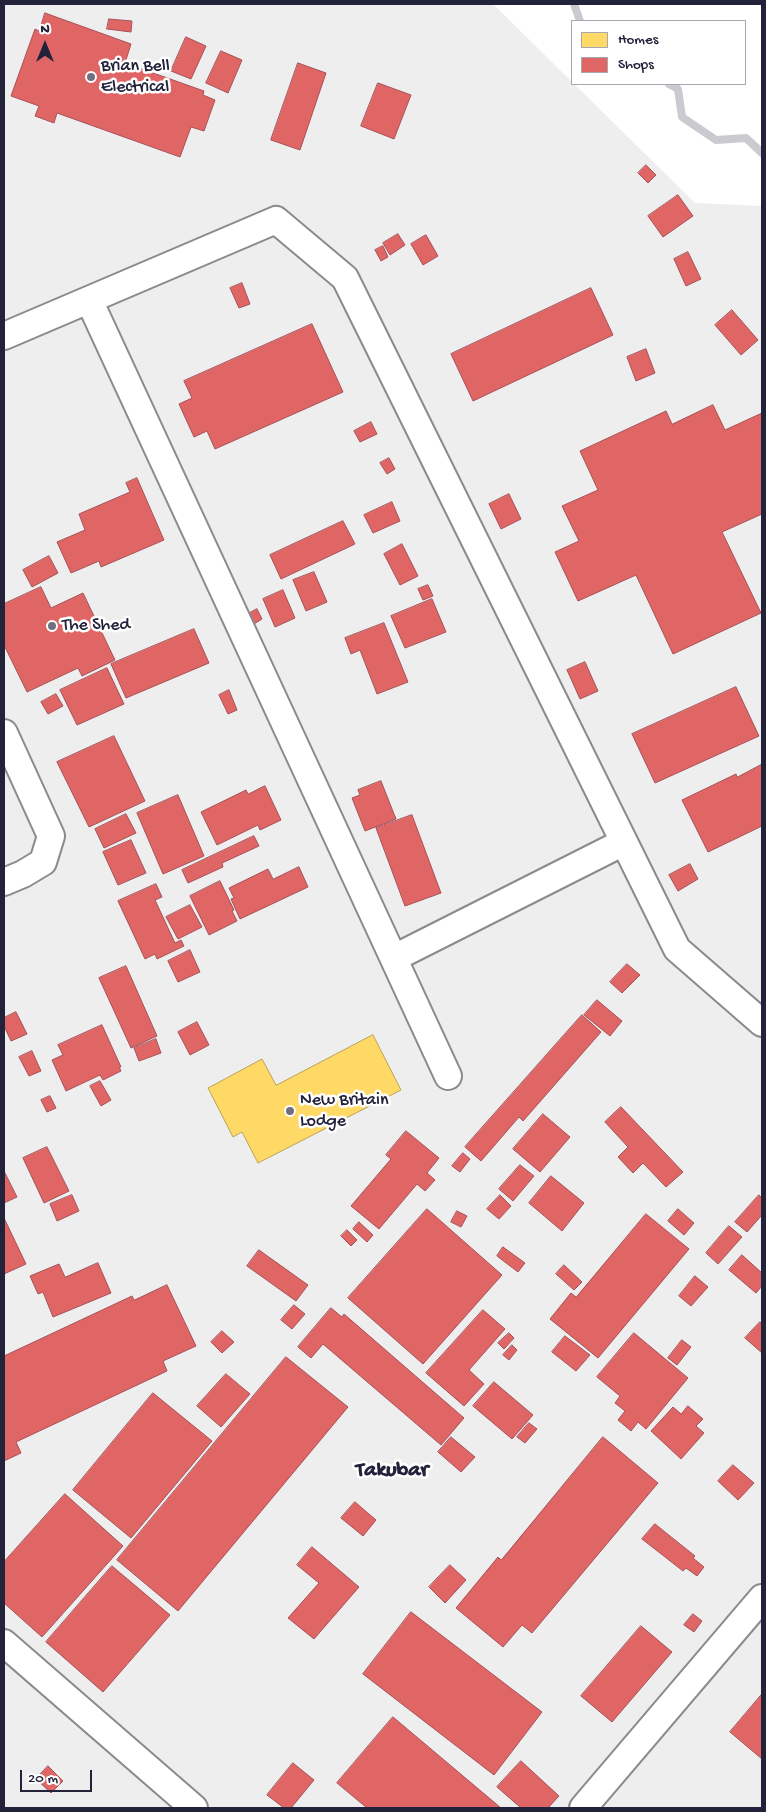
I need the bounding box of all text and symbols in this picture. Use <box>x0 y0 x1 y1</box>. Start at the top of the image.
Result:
north arrow <box>20 20 70 70</box>
legend <box>571 20 746 85</box>
text: N <box>40 21 50 38</box>
text: Homes <box>618 31 658 49</box>
place label: Brian Bell Electrical <box>101 56 170 98</box>
text: Shops <box>618 56 654 74</box>
marker: Brian Bell Electrical <box>85 71 97 83</box>
place label: The Shed <box>62 615 130 637</box>
marker: The Shed <box>46 620 58 632</box>
place label: New Britain Lodge <box>300 1090 389 1132</box>
marker: New Britain Lodge <box>284 1105 296 1117</box>
district label: Takubar <box>356 1459 428 1485</box>
scale bar <box>22 1760 95 1792</box>
text: 20 m <box>28 1770 58 1788</box>

